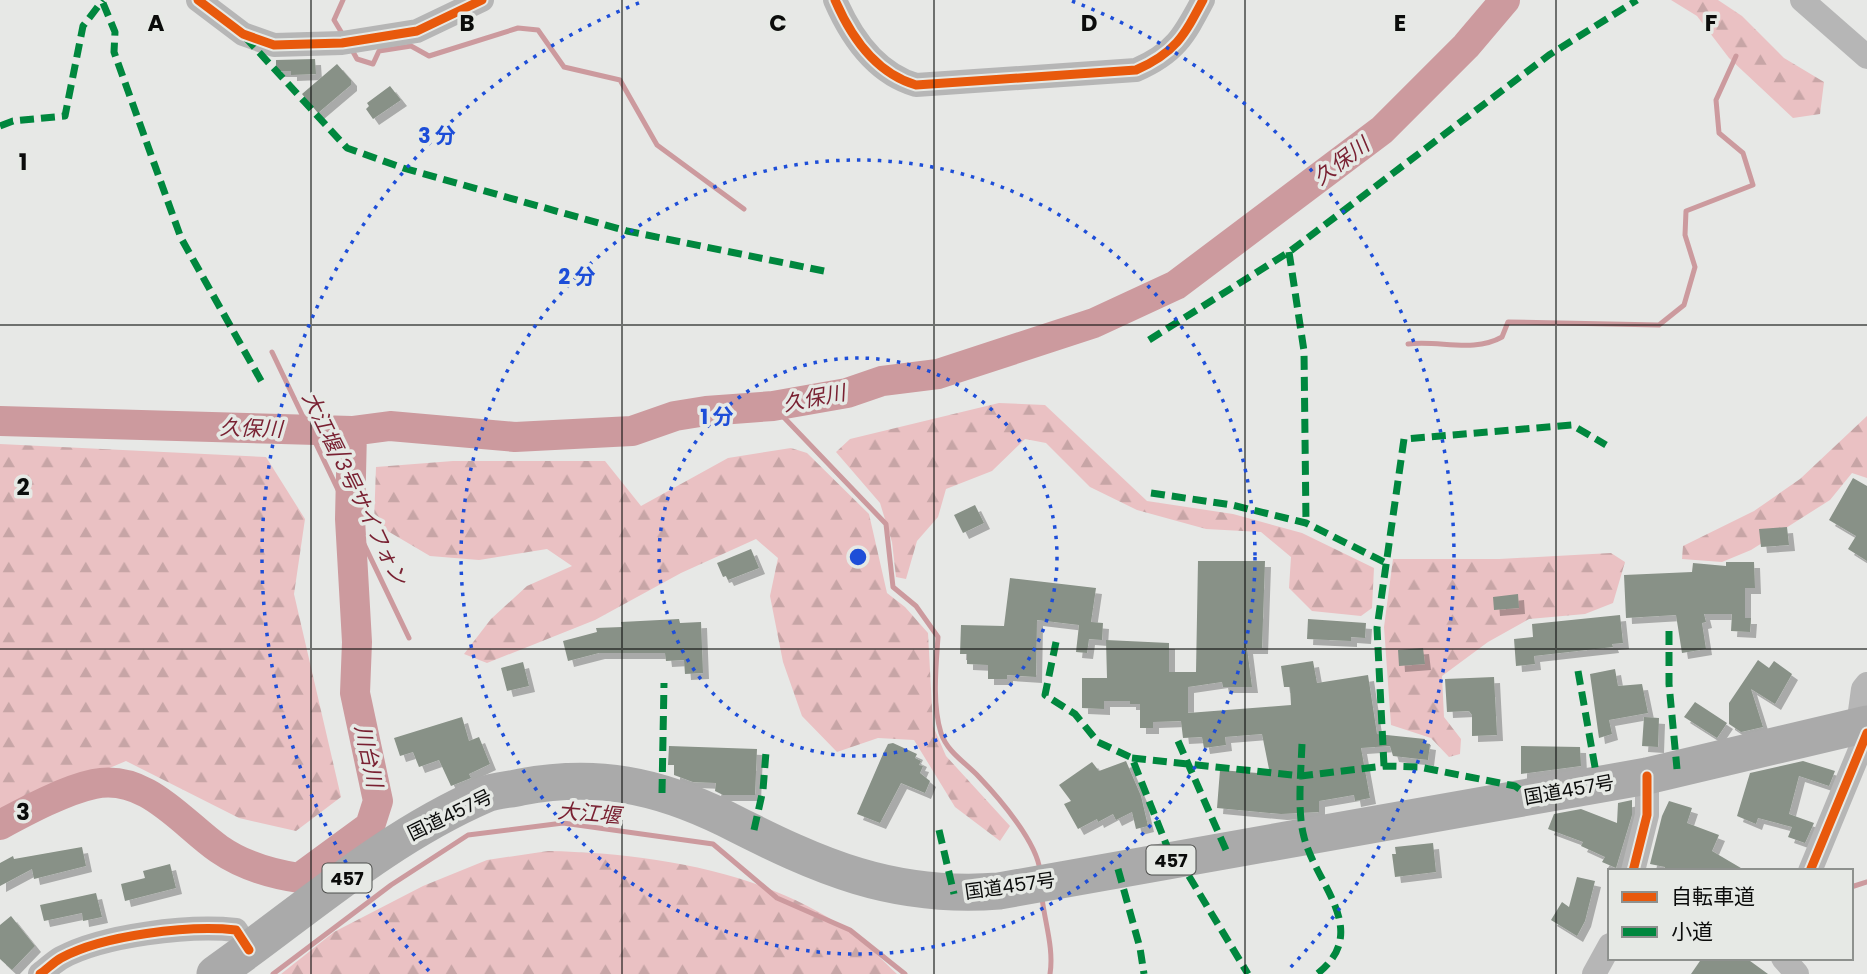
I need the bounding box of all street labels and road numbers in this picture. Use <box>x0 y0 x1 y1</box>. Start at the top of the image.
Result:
street label: 国道457号 <box>1522 769 1616 811</box>
street label: 国道457号 <box>403 783 497 847</box>
road number: 457 <box>1146 846 1196 874</box>
road number: 457 <box>322 864 372 892</box>
street label: 国道457号 <box>963 866 1057 906</box>

